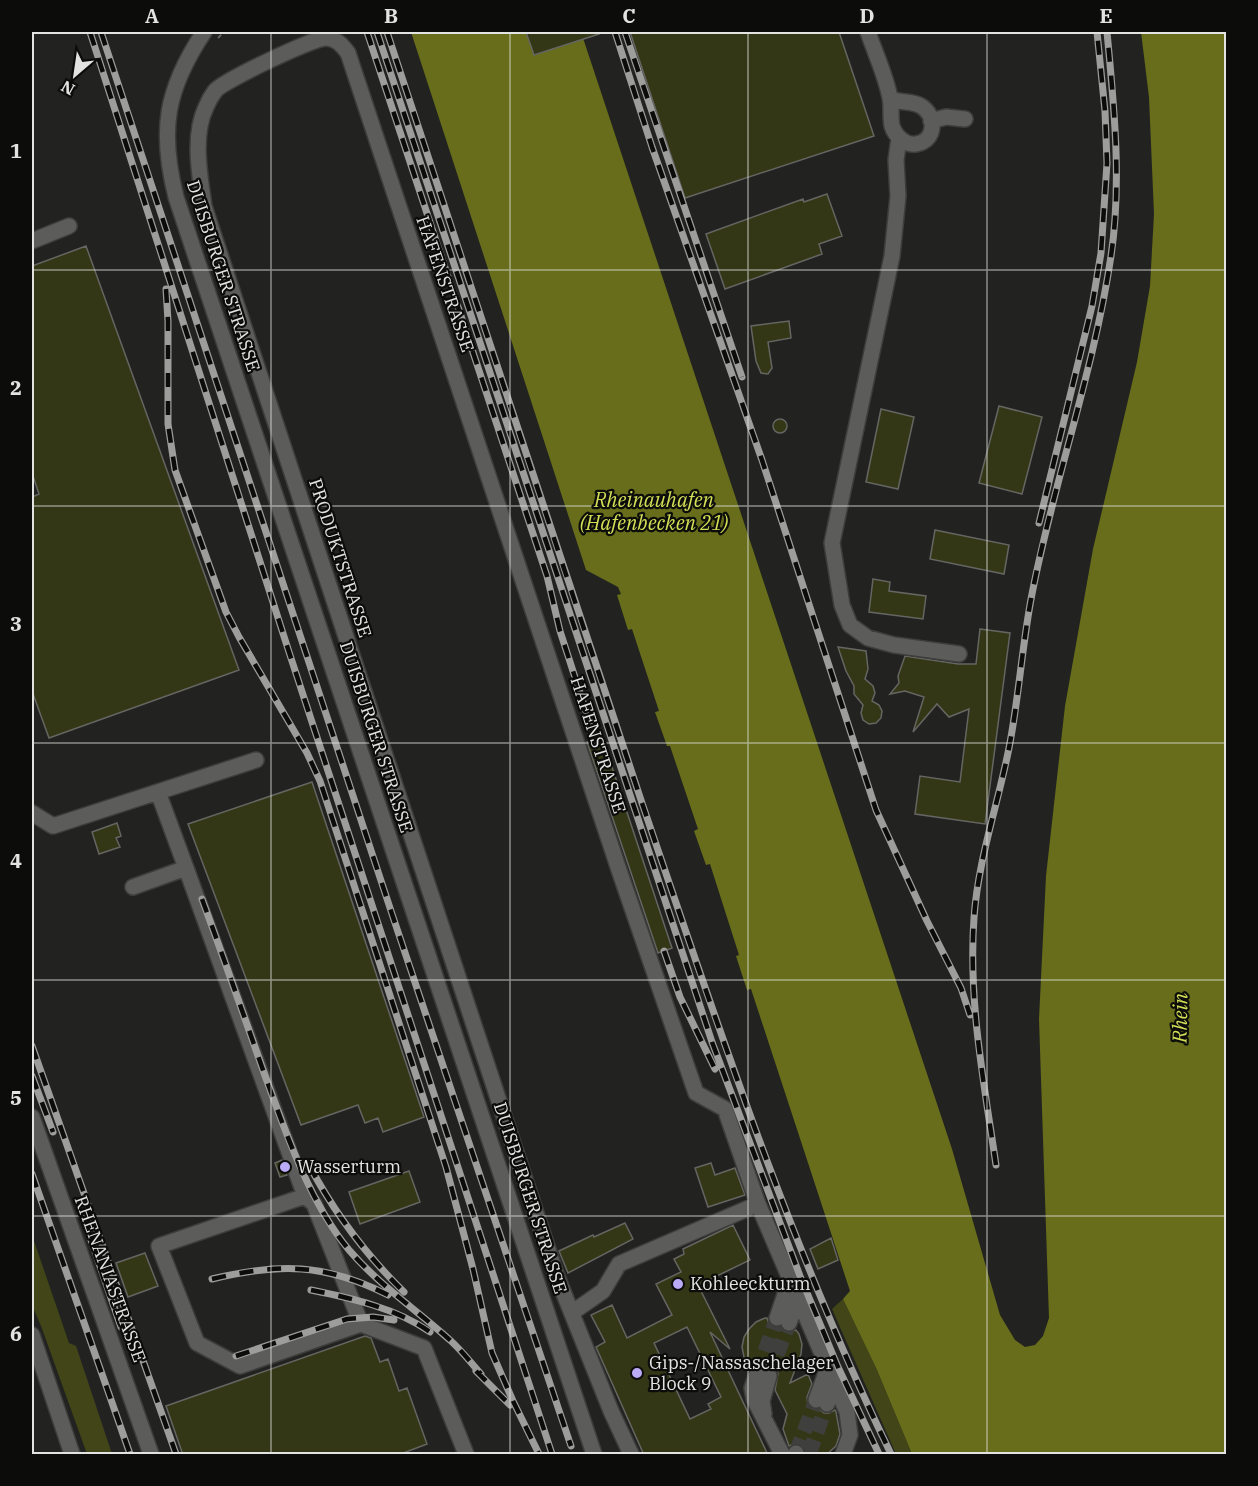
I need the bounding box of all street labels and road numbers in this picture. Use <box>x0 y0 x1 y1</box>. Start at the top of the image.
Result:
street label: DUISBURGER STRASSE <box>182 177 265 375</box>
street label: HAFENSTRASSE <box>411 213 480 355</box>
street label: PRODUKTSTRASSE <box>304 476 377 640</box>
street label: DUISBURGER STRASSE <box>335 638 418 836</box>
street label: HAFENSTRASSE <box>565 673 631 816</box>
street label: DUISBURGER STRASSE <box>489 1099 572 1297</box>
street label: RHENANIASTRASSE <box>70 1192 151 1365</box>

